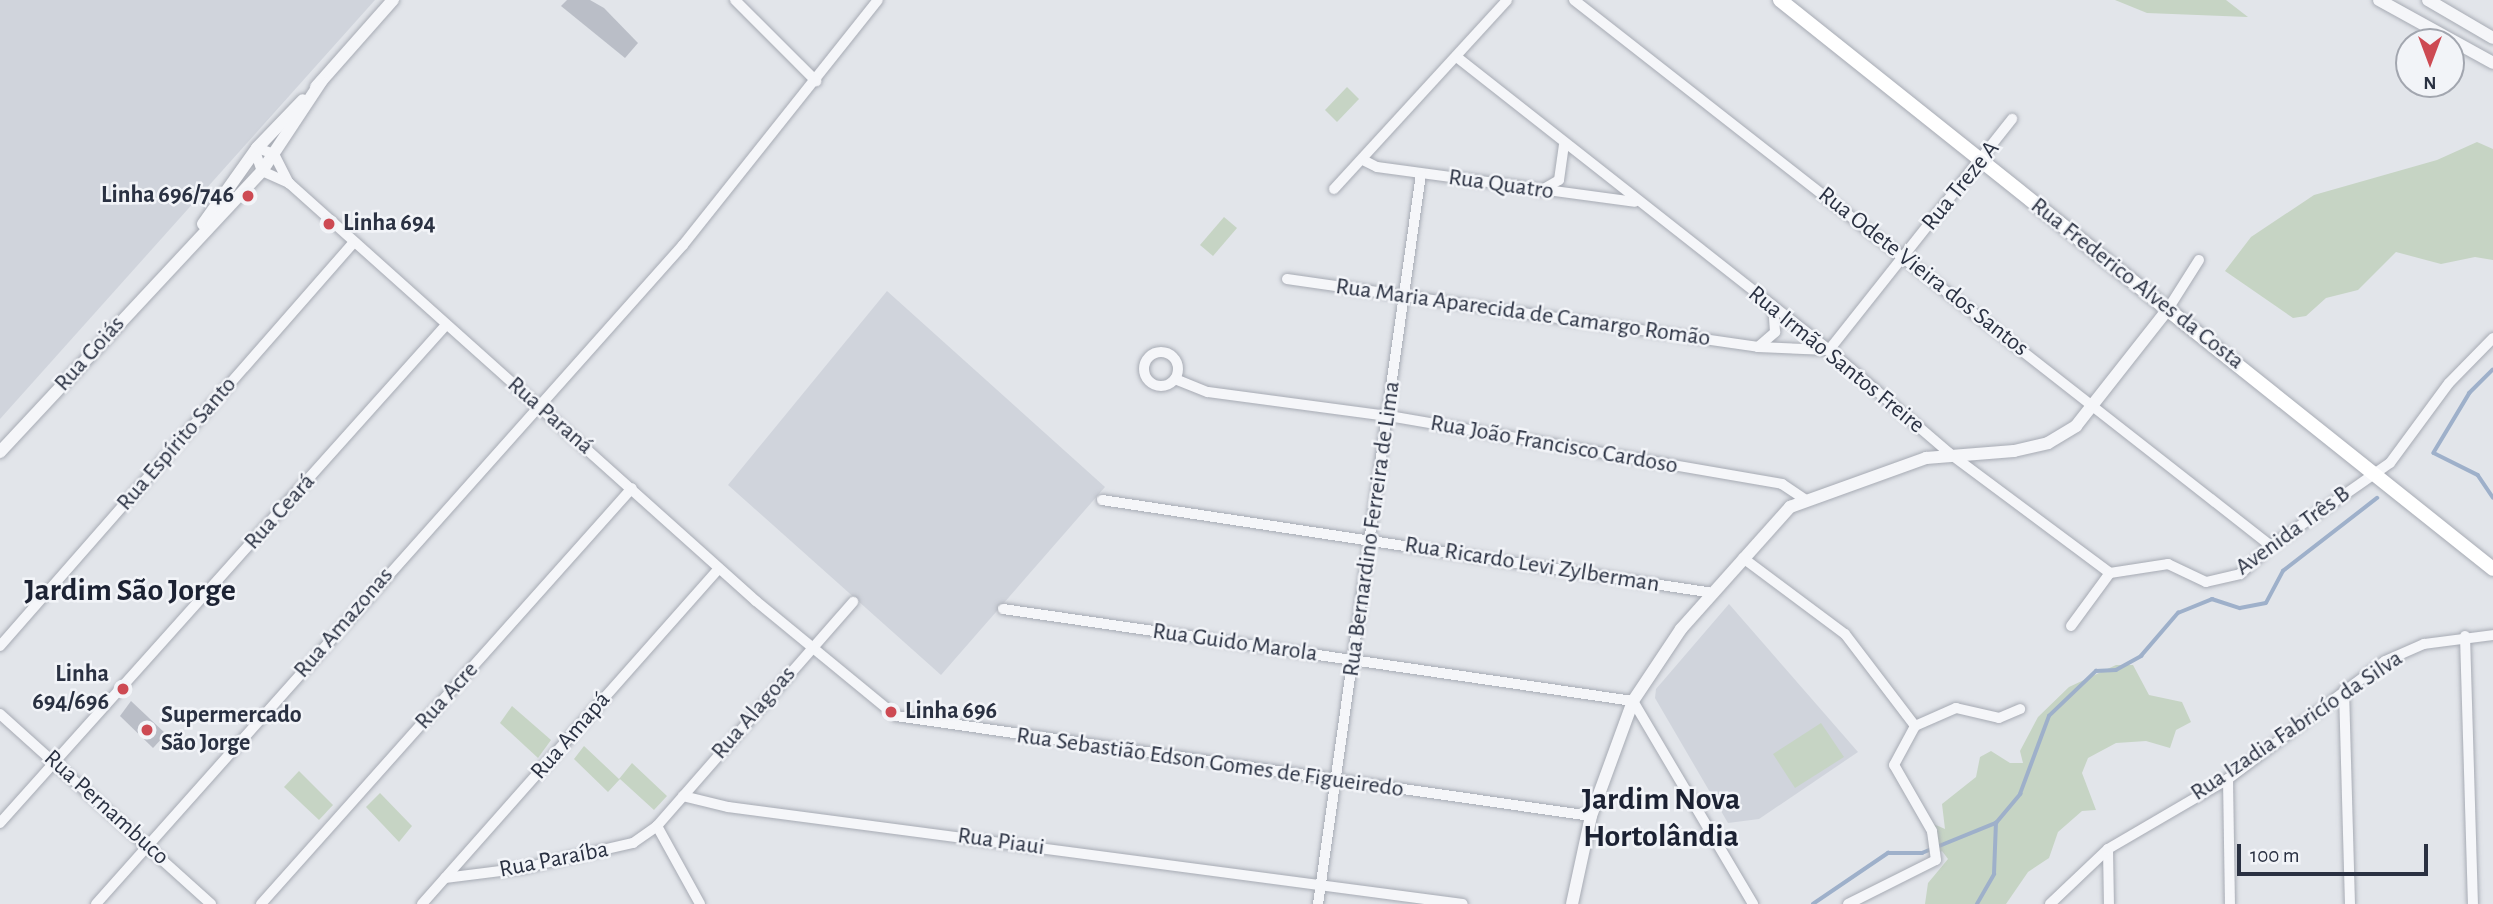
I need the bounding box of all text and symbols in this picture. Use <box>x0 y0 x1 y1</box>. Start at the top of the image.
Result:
north arrow <box>2395 28 2465 98</box>
text: N <box>2423 73 2437 92</box>
street label: Rua Treze A <box>1916 135 2006 237</box>
street label: Rua Quatro <box>1447 163 1555 207</box>
street label: Rua Odete Vieira dos Santos <box>1812 181 2034 363</box>
place label: Linha 696/746 <box>101 182 234 210</box>
marker: Linha 696/746 <box>240 188 256 204</box>
street label: Rua Frederico Alves da Costa <box>2025 192 2249 376</box>
place label: Linha 694 <box>343 210 436 238</box>
marker: Linha 694 <box>321 216 337 232</box>
street label: Rua Maria Aparecida de Camargo Romão <box>1334 272 1712 354</box>
street label: Rua Irmão Santos Freire <box>1742 280 1930 440</box>
street label: Rua Goiás <box>49 310 131 398</box>
street label: Rua Espírito Santo <box>111 371 243 517</box>
street label: Rua Paraná <box>501 371 599 461</box>
street label: Rua Bernardino Ferreira de Lima <box>1337 379 1407 679</box>
street label: Rua João Francisco Cardoso <box>1428 409 1680 481</box>
street label: Rua Ceará <box>238 468 322 556</box>
street label: Avenida Três B <box>2230 480 2356 582</box>
street label: Rua Ricardo Levi Zylberman <box>1403 531 1661 599</box>
street label: Rua Amazonas <box>288 562 400 684</box>
district label: Jardim São Jorge <box>24 571 236 609</box>
street label: Rua Guido Marola <box>1151 617 1319 669</box>
street label: Rua Izadia Fabricío da Silva <box>2186 644 2408 808</box>
street label: Rua Acre <box>409 656 485 736</box>
street label: Rua Alagoas <box>706 660 802 766</box>
place label: Linha 694/696 <box>32 661 109 717</box>
marker: Linha 694/696 <box>115 681 131 697</box>
street label: Rua Amapá <box>525 686 617 786</box>
place label: Linha 696 <box>905 698 997 726</box>
place label: Supermercado São Jorge <box>161 702 302 758</box>
marker: Linha 696 <box>883 704 899 720</box>
marker: Supermercado São Jorge <box>139 722 155 738</box>
street label: Rua Sebastião Edson Gomes de Figueiredo <box>1015 722 1405 804</box>
street label: Rua Pernambuco <box>37 744 175 872</box>
district label: Jardim Nova Hortolândia <box>1582 781 1740 856</box>
street label: Rua Piaui <box>956 822 1046 862</box>
scale bar <box>2241 830 2432 874</box>
street label: Rua Paraíba <box>497 835 611 885</box>
text: 100 m <box>2250 845 2300 866</box>

